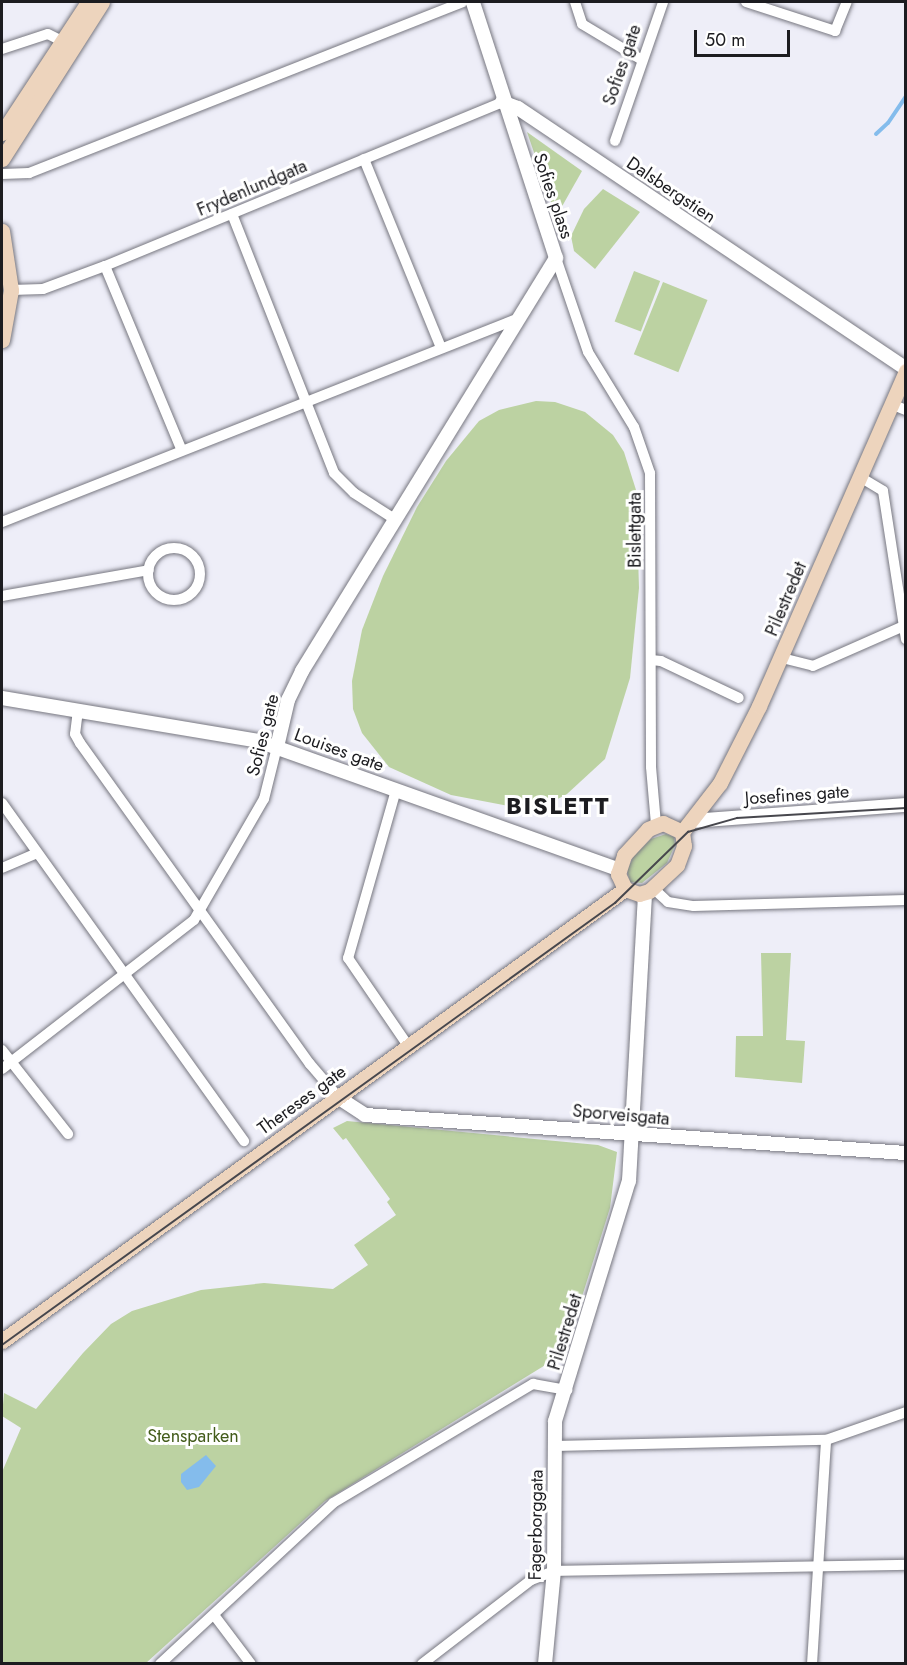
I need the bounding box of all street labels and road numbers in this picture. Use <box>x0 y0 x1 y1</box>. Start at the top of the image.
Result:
street label: Sofies gate <box>598 22 646 108</box>
street label: Sofies plass <box>528 150 578 242</box>
street label: Dalsbergstien <box>622 152 720 228</box>
street label: Frydenlundgata <box>194 155 310 221</box>
street label: Bislettgata <box>624 492 646 568</box>
street label: Pilestredet <box>761 559 811 639</box>
street label: Sofies gate <box>242 692 284 778</box>
street label: Louises gate <box>291 724 387 776</box>
street label: Josefines gate <box>744 781 850 809</box>
street label: Thereses gate <box>254 1061 350 1139</box>
street label: Sporveisgata <box>572 1100 670 1130</box>
street label: Pilestredet <box>543 1291 587 1373</box>
street label: Fagerborggata <box>524 1469 548 1581</box>

